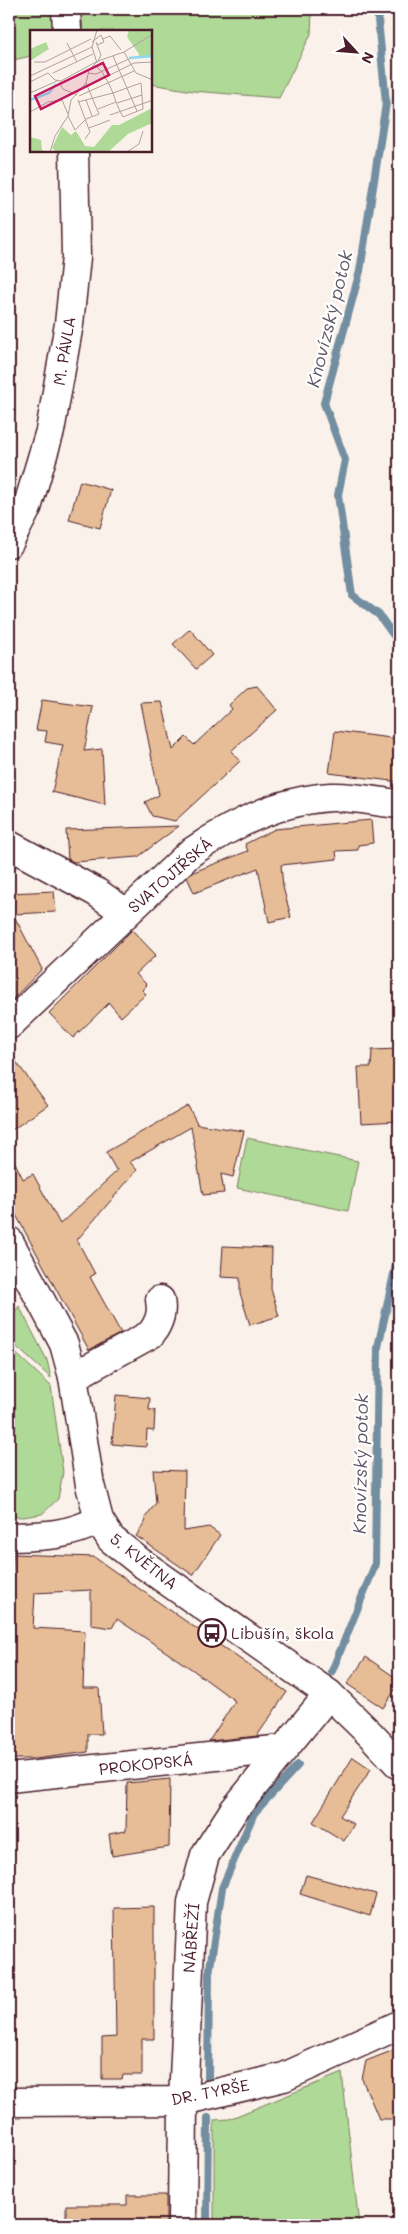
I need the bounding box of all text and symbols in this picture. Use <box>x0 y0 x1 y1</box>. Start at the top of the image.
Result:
north arrow <box>330 28 380 78</box>
inset map <box>30 30 152 152</box>
text: N <box>357 49 379 67</box>
water label: Knovízský potok <box>300 247 358 390</box>
street label: M. PÁVLA <box>48 315 79 387</box>
street label: SVATOJIŘSKÁ <box>123 832 216 917</box>
water label: Knovízský potok <box>347 1393 373 1534</box>
street label: 5. KVĚTNA <box>106 1528 182 1594</box>
bus stop icon: Libušín, škola <box>197 1618 227 1648</box>
place label: Libušín, škola <box>231 1622 335 1643</box>
street label: PROKOPSKÁ <box>98 1748 194 1779</box>
street label: NÁBŘEŽÍ <box>178 1902 203 1974</box>
street label: DR. TYRŠE <box>169 2074 251 2109</box>

